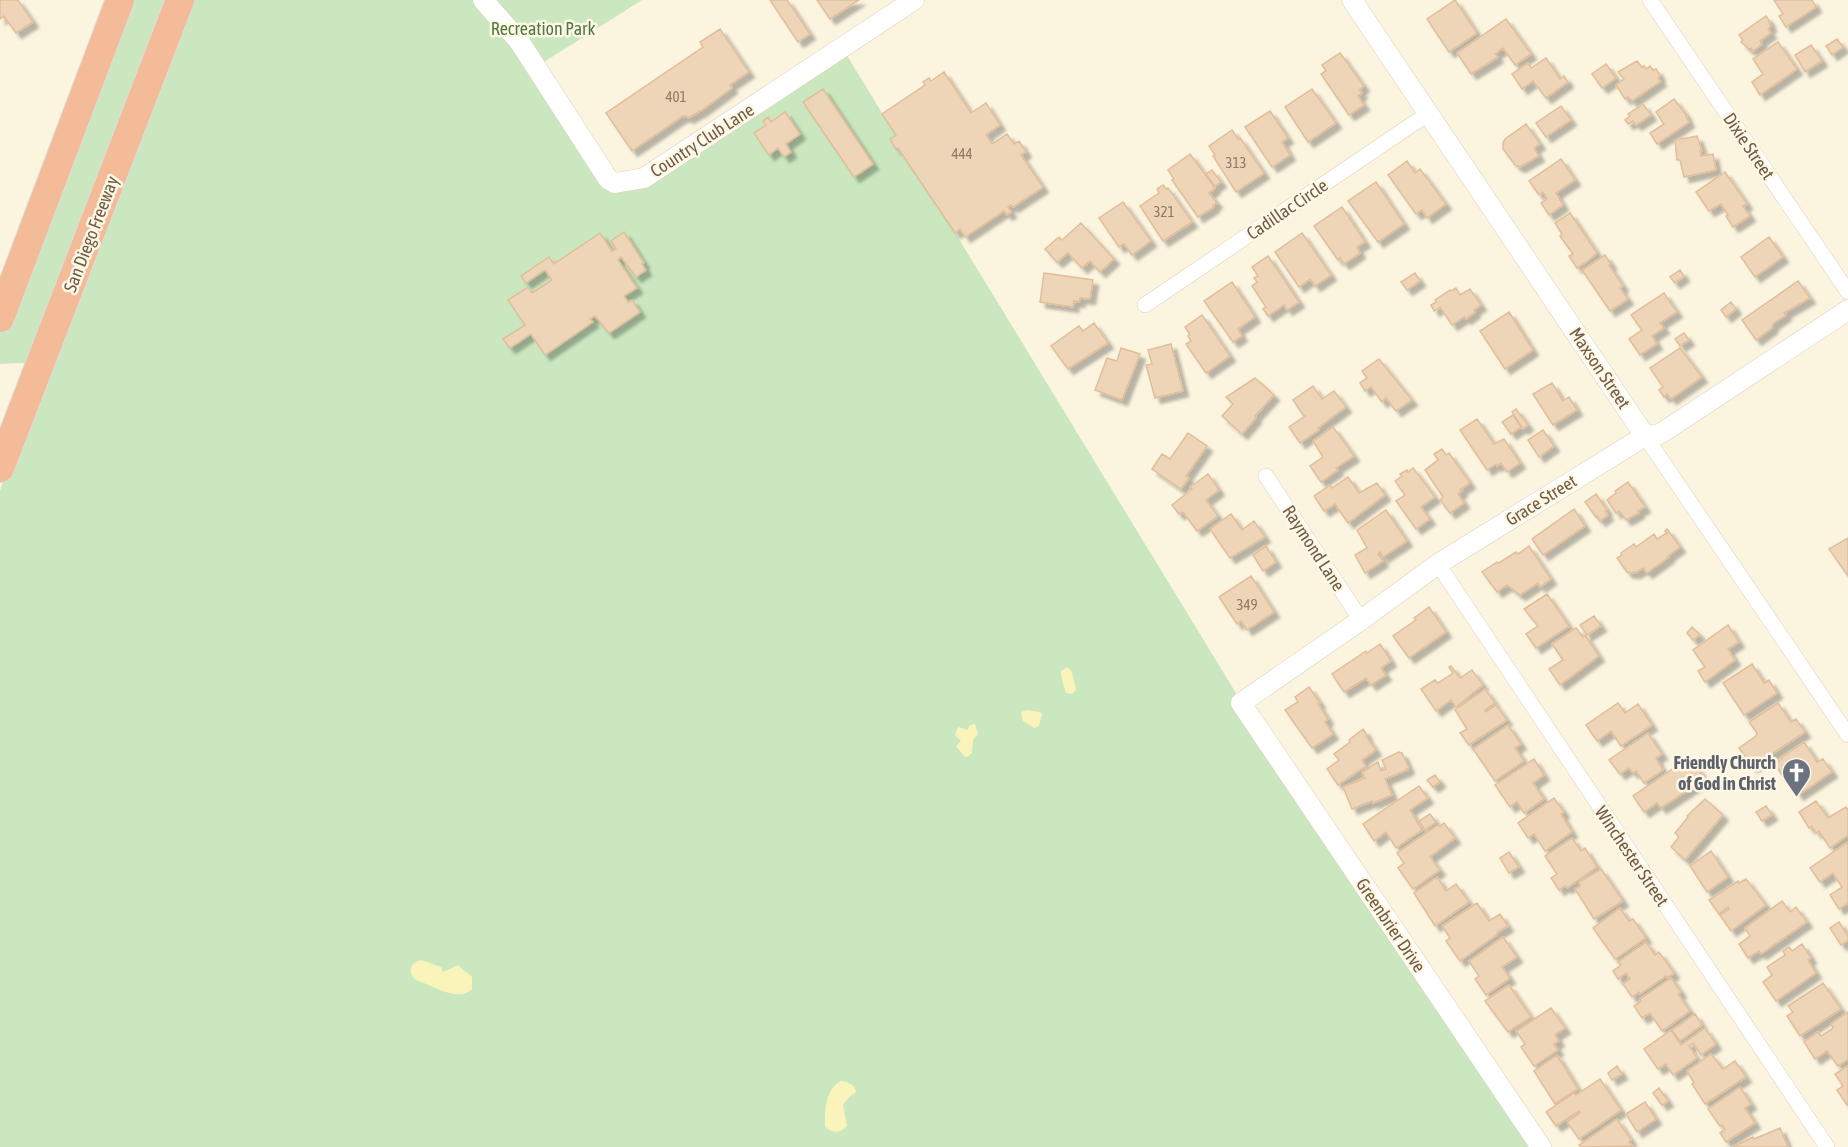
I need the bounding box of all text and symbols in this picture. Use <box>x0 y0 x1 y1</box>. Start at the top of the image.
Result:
park label: Recreation Park <box>491 18 595 39</box>
house number: 401 <box>665 88 687 105</box>
street label: Country Club Lane <box>646 99 758 181</box>
street label: Dixie Street <box>1719 109 1779 183</box>
house number: 444 <box>951 145 973 162</box>
house number: 313 <box>1225 154 1247 171</box>
street label: San Diego Freeway <box>59 173 123 295</box>
street label: Cadillac Circle <box>1243 174 1331 244</box>
house number: 321 <box>1153 203 1175 220</box>
street label: Maxson Street <box>1565 323 1635 413</box>
street label: Grace Street <box>1502 470 1580 530</box>
street label: Raymond Lane <box>1278 501 1350 595</box>
house number: 349 <box>1236 596 1258 613</box>
place label: Friendly Church of God in Christ <box>1674 752 1777 794</box>
church icon: Friendly Church of God in Christ <box>1781 756 1813 798</box>
street label: Winchester Street <box>1591 802 1673 910</box>
street label: Greenbrier Drive <box>1352 874 1430 976</box>

